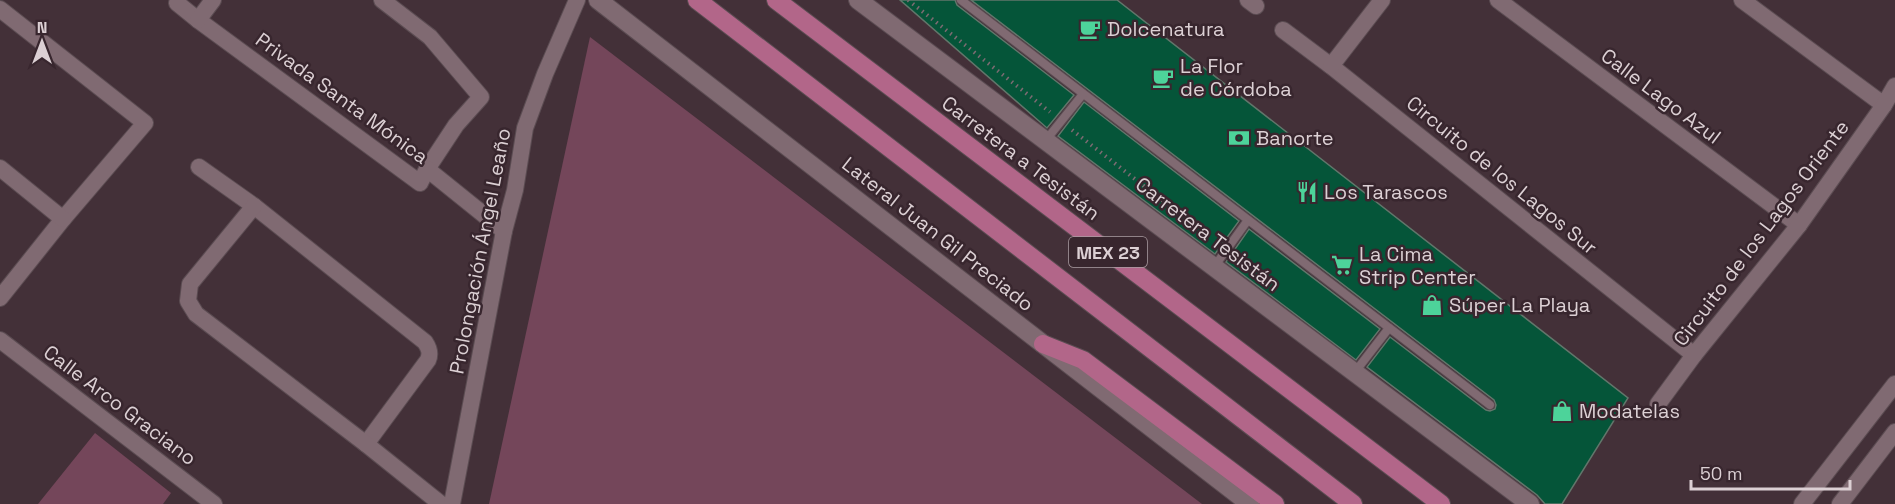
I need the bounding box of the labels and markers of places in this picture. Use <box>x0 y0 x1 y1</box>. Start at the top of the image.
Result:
place label: Dolcenatura <box>1107 16 1225 42</box>
cafe icon: Dolcenatura <box>1078 17 1102 41</box>
place label: La Flor de Córdoba <box>1180 53 1292 102</box>
cafe icon: La Flor de Córdoba <box>1151 66 1175 90</box>
place label: Banorte <box>1256 125 1334 151</box>
bank icon: Banorte <box>1227 126 1251 150</box>
place label: Los Tarascos <box>1324 179 1448 205</box>
restaurant icon: Los Tarascos <box>1295 180 1319 204</box>
place label: La Cima Strip Center <box>1359 241 1476 290</box>
supermarket icon: La Cima Strip Center <box>1330 253 1354 277</box>
place label: Súper La Playa <box>1449 292 1590 318</box>
shop icon: Súper La Playa <box>1420 293 1444 317</box>
place label: Modatelas <box>1579 398 1680 424</box>
shop icon: Modatelas <box>1550 399 1574 423</box>

